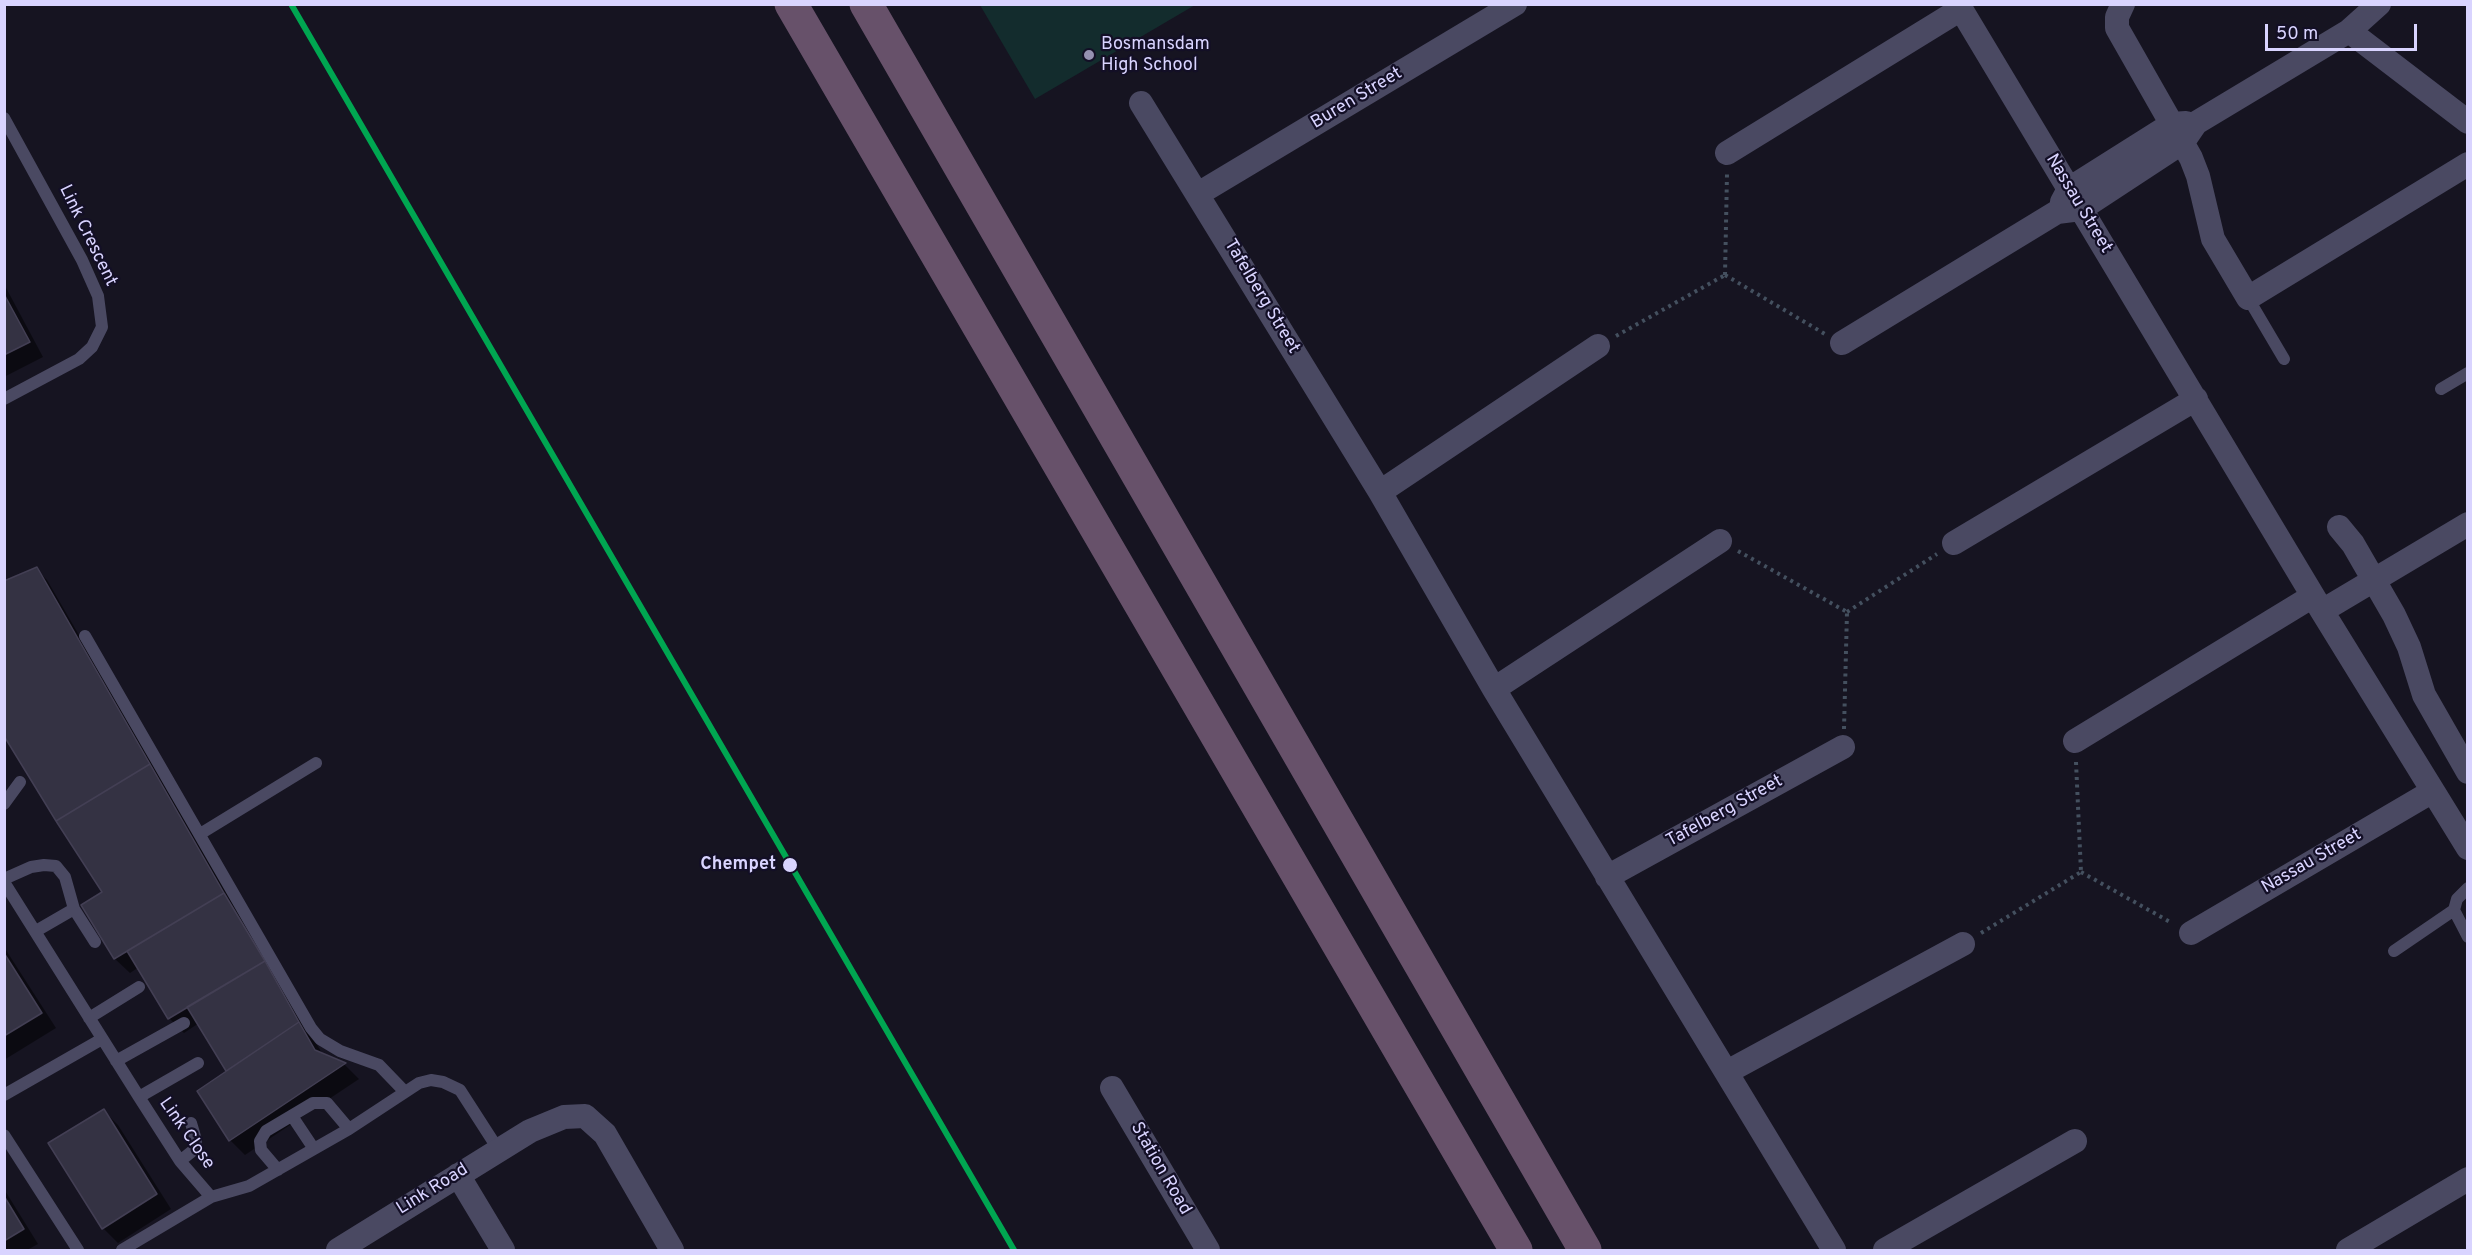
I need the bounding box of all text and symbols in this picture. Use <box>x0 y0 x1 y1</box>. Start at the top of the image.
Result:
scale bar <box>2268 12 2420 50</box>
text: 50 m <box>2276 23 2318 46</box>
place label: Bosmansdam High School <box>1101 34 1210 76</box>
marker: Bosmansdam High School <box>1082 48 1096 62</box>
street label: Buren Street <box>1308 63 1406 135</box>
street label: Nassau Street <box>2040 151 2116 257</box>
street label: Link Crescent <box>53 182 121 290</box>
street label: Tafelberg Street <box>1218 236 1304 358</box>
street label: Tafelberg Street <box>1663 771 1787 853</box>
street label: Nassau Street <box>2258 825 2366 899</box>
place label: Chempet <box>700 854 776 876</box>
marker: Chempet <box>781 856 799 874</box>
street label: Link Close <box>153 1094 219 1174</box>
street label: Station Road <box>1125 1119 1195 1219</box>
street label: Link Road <box>393 1160 473 1220</box>

